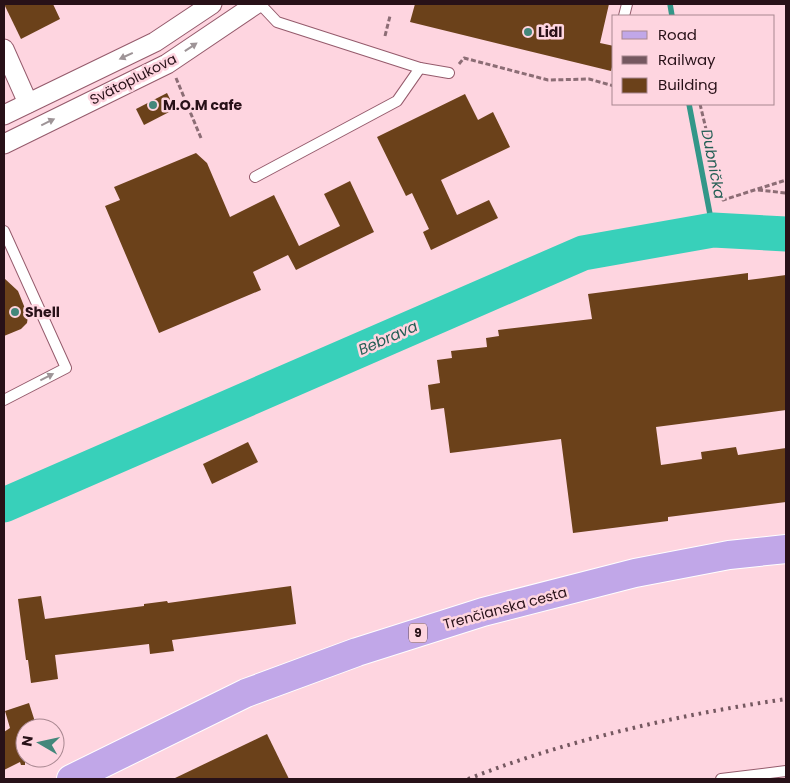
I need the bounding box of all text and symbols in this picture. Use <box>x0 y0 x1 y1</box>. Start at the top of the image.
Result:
legend <box>612 15 775 105</box>
place label: Lidl <box>538 22 562 42</box>
text: Road <box>658 24 697 45</box>
marker: Lidl <box>522 26 534 38</box>
one-way arrow <box>185 42 198 52</box>
street label: Svätoplukova <box>86 49 180 109</box>
text: Railway <box>658 49 716 70</box>
one-way arrow <box>119 52 133 60</box>
text: Building <box>658 74 718 95</box>
place label: M.O.M cafe <box>163 95 243 115</box>
marker: M.O.M cafe <box>147 99 159 111</box>
one-way arrow <box>40 118 55 127</box>
water label: Dubnička <box>696 127 731 201</box>
place label: Shell <box>25 302 60 322</box>
marker: Shell <box>9 306 21 318</box>
water label: Bebrava <box>355 315 421 360</box>
one-way arrow <box>40 373 54 381</box>
street label: Trenčianska cesta <box>441 582 569 634</box>
road number: 9 <box>409 624 427 642</box>
north arrow <box>15 718 65 768</box>
text: N <box>16 734 38 748</box>

